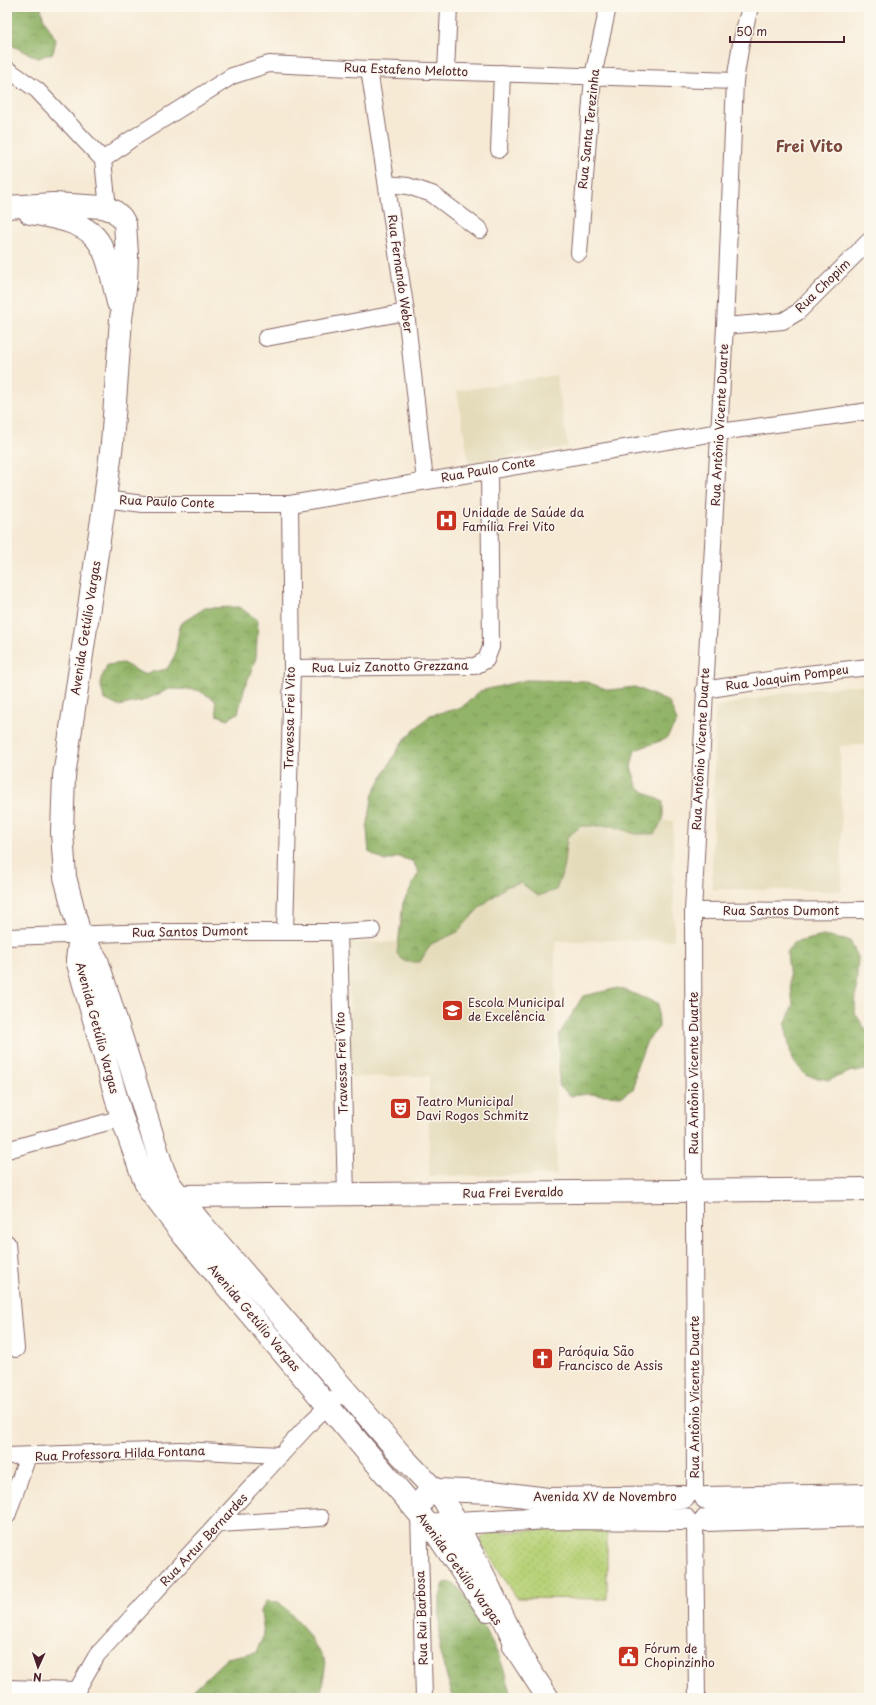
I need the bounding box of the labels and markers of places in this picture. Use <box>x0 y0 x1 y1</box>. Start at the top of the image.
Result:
place label: Unidade de Saúde da Família Frei Vito <box>462 503 585 535</box>
hospital icon: Unidade de Saúde da Família Frei Vito <box>433 507 459 533</box>
place label: Escola Municipal de Excelência <box>468 993 565 1025</box>
school or university icon: Escola Municipal de Excelência <box>440 997 466 1023</box>
place label: Teatro Municipal Davi Rogos Schmitz <box>416 1092 529 1124</box>
theatre icon: Teatro Municipal Davi Rogos Schmitz <box>387 1096 413 1122</box>
place label: Paróquia São Francisco de Assis <box>558 1342 663 1374</box>
church icon: Paróquia São Francisco de Assis <box>530 1346 556 1372</box>
place label: Fórum de Chopinzinho <box>644 1639 715 1671</box>
public building icon: Fórum de Chopinzinho <box>615 1643 641 1669</box>

